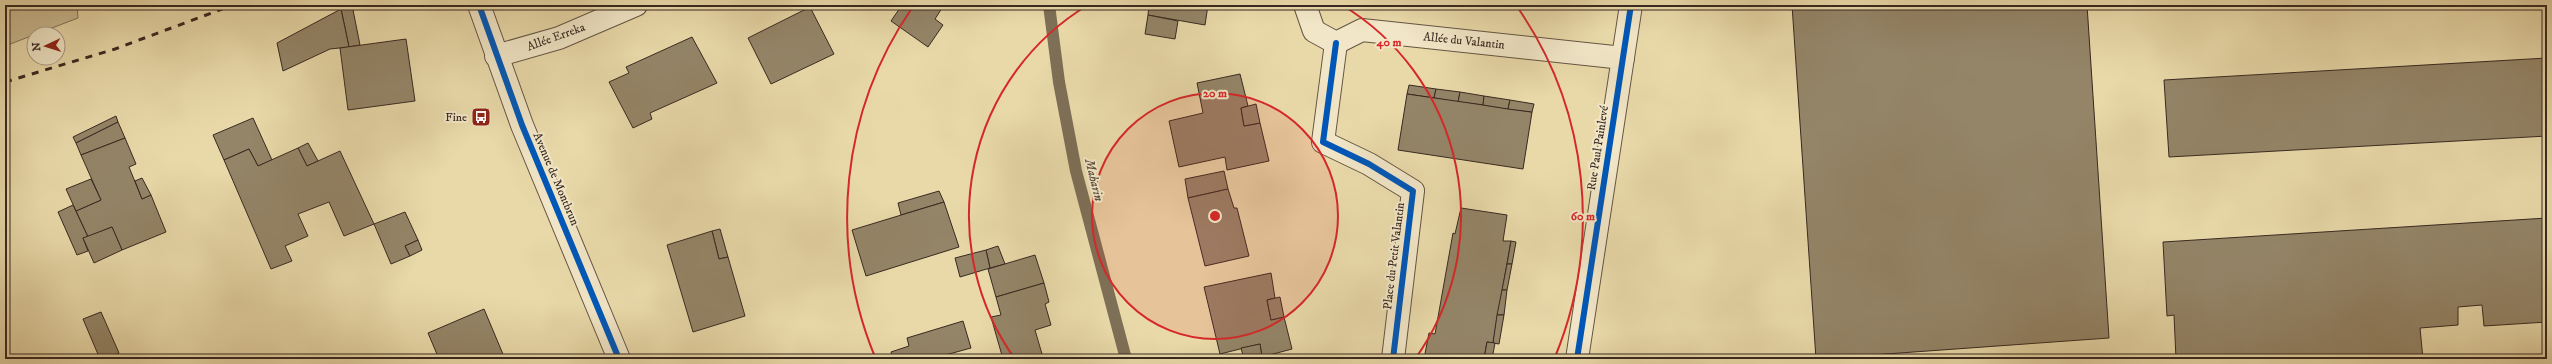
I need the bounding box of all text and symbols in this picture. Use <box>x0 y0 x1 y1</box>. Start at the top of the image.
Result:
street label: Allée Erreka <box>525 19 588 54</box>
north arrow <box>26 26 66 66</box>
street label: Allée du Valantin <box>1423 29 1506 53</box>
text: 40 m <box>1376 35 1401 50</box>
text: N <box>30 42 44 52</box>
text: 20 m <box>1203 86 1227 101</box>
street label: Rue Paul Painlevé <box>1584 105 1612 191</box>
bus stop icon: Fine <box>470 106 492 128</box>
place label: Fine <box>445 110 467 125</box>
street label: Avenue de Montbrun <box>530 130 583 228</box>
water label: Maharin <box>1081 156 1107 203</box>
street label: Place du Petit Valantin <box>1380 201 1408 310</box>
centre of rings <box>1208 209 1222 223</box>
text: 60 m <box>1571 209 1595 224</box>

